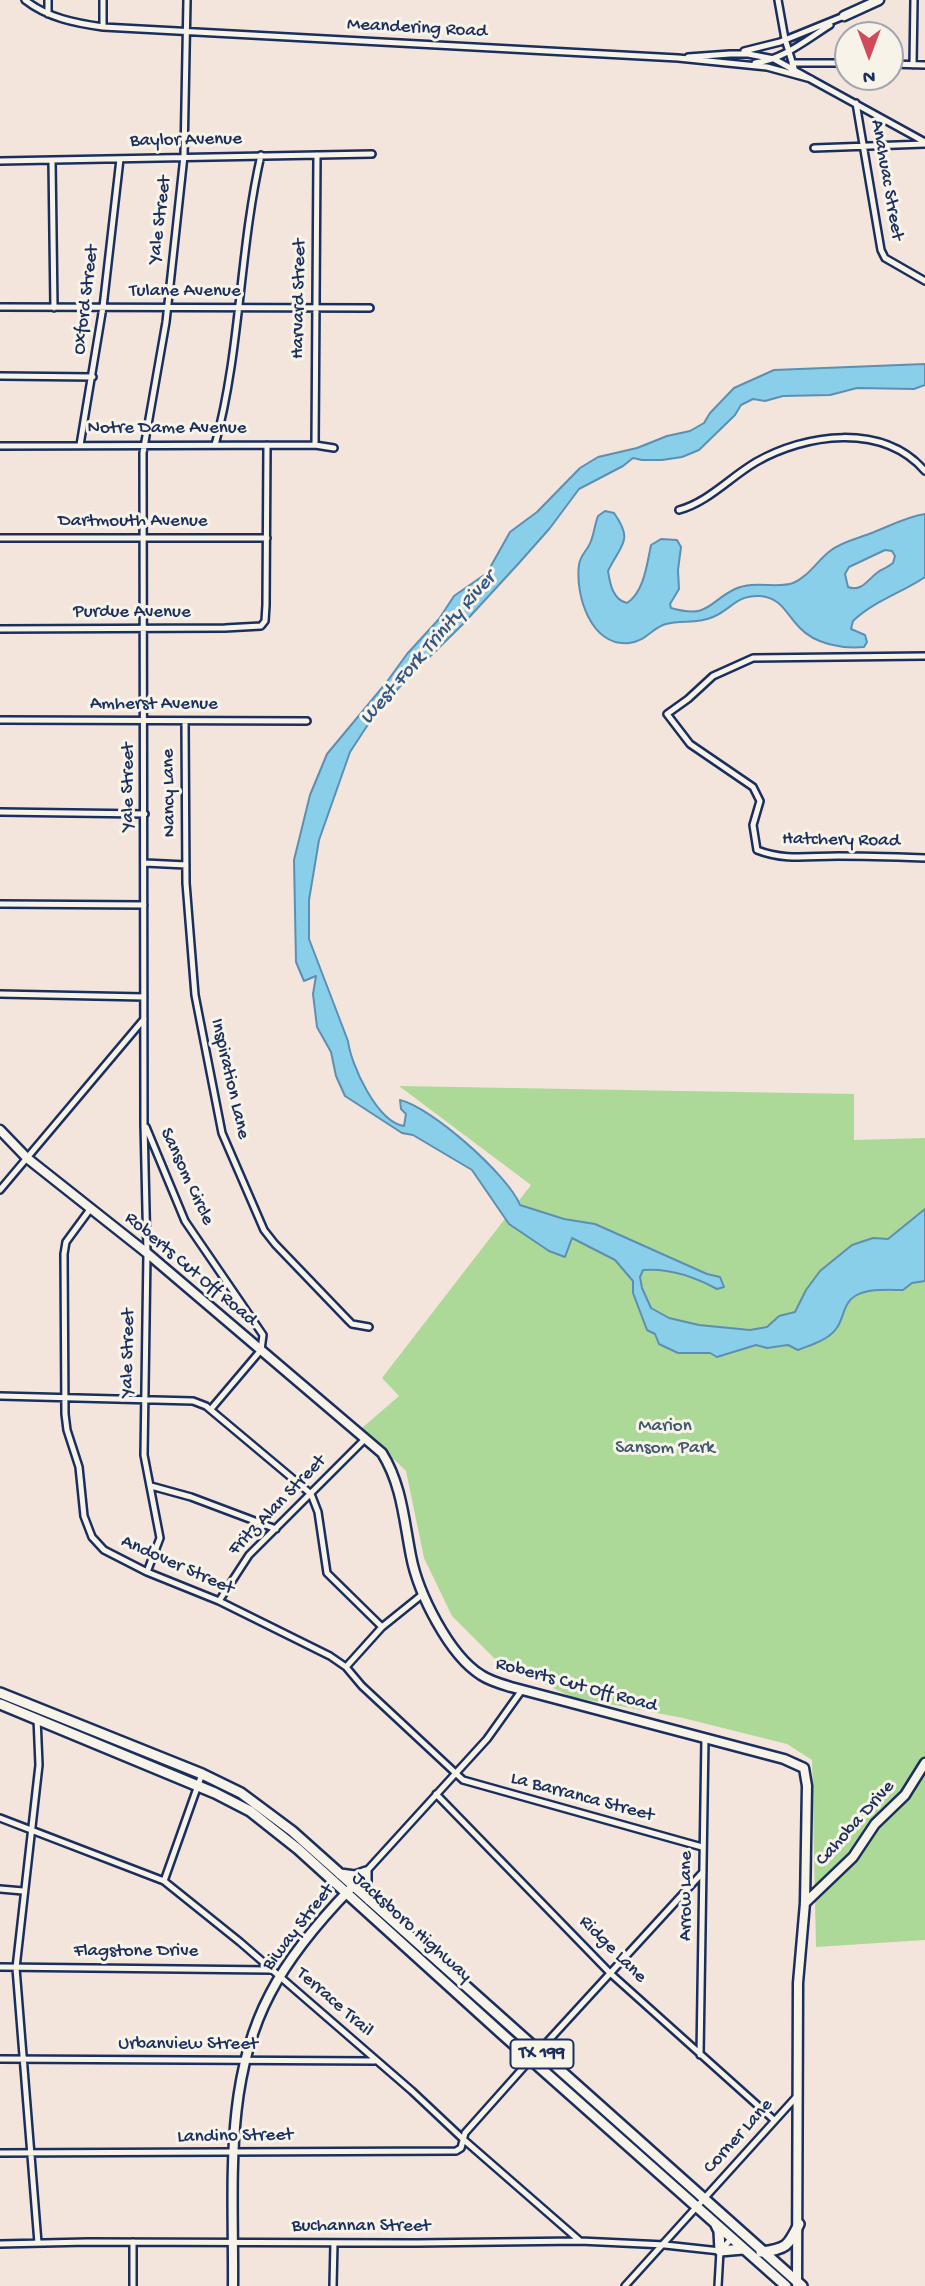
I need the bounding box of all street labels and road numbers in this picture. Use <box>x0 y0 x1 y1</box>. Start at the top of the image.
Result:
street label: Meandering Road <box>346 14 488 44</box>
street label: Anahuac Street <box>864 118 908 242</box>
street label: Baylor Avenue <box>130 129 242 153</box>
street label: Yale Street <box>144 175 178 265</box>
street label: Harvard Street <box>288 239 312 359</box>
street label: Oxford Street <box>69 244 105 356</box>
street label: Tulane Avenue <box>129 281 241 303</box>
street label: Notre Dame Avenue <box>88 418 246 440</box>
street label: Dartmouth Avenue <box>58 511 208 533</box>
street label: Purdue Avenue <box>73 602 191 624</box>
street label: Amherst Avenue <box>90 694 218 716</box>
street label: Yale Street <box>118 743 140 831</box>
street label: Nancy Lane <box>158 748 182 838</box>
street label: Hatchery Road <box>782 829 900 853</box>
street label: Inspiration Lane <box>204 1017 254 1141</box>
street label: Sansom Circle <box>154 1125 218 1229</box>
street label: Roberts Cut Off Road <box>119 1208 261 1332</box>
street label: Yale Street <box>117 1309 141 1397</box>
street label: Fritz Alan Street <box>224 1451 332 1561</box>
street label: Andover Street <box>117 1531 237 1601</box>
street label: Roberts Cut Off Road <box>493 1653 659 1719</box>
street label: La Barranca Street <box>508 1768 656 1828</box>
street label: Cahoba Drive <box>812 1776 900 1872</box>
street label: Arrow Lane <box>676 1851 698 1941</box>
street label: Jacksboro Highway <box>346 1868 476 1988</box>
street label: Biway Street <box>258 1880 340 1976</box>
street label: Ridge Lane <box>573 1911 651 1989</box>
street label: Flagstone Drive <box>74 1941 198 1963</box>
street label: Terrace Trail <box>291 1963 377 2043</box>
street label: Urbanview Street <box>118 2034 258 2056</box>
road number: TX 199 <box>510 2040 574 2068</box>
street label: Corner Lane <box>699 2095 779 2179</box>
street label: Landino Street <box>177 2125 293 2149</box>
street label: Buchannan Street <box>292 2216 430 2238</box>

